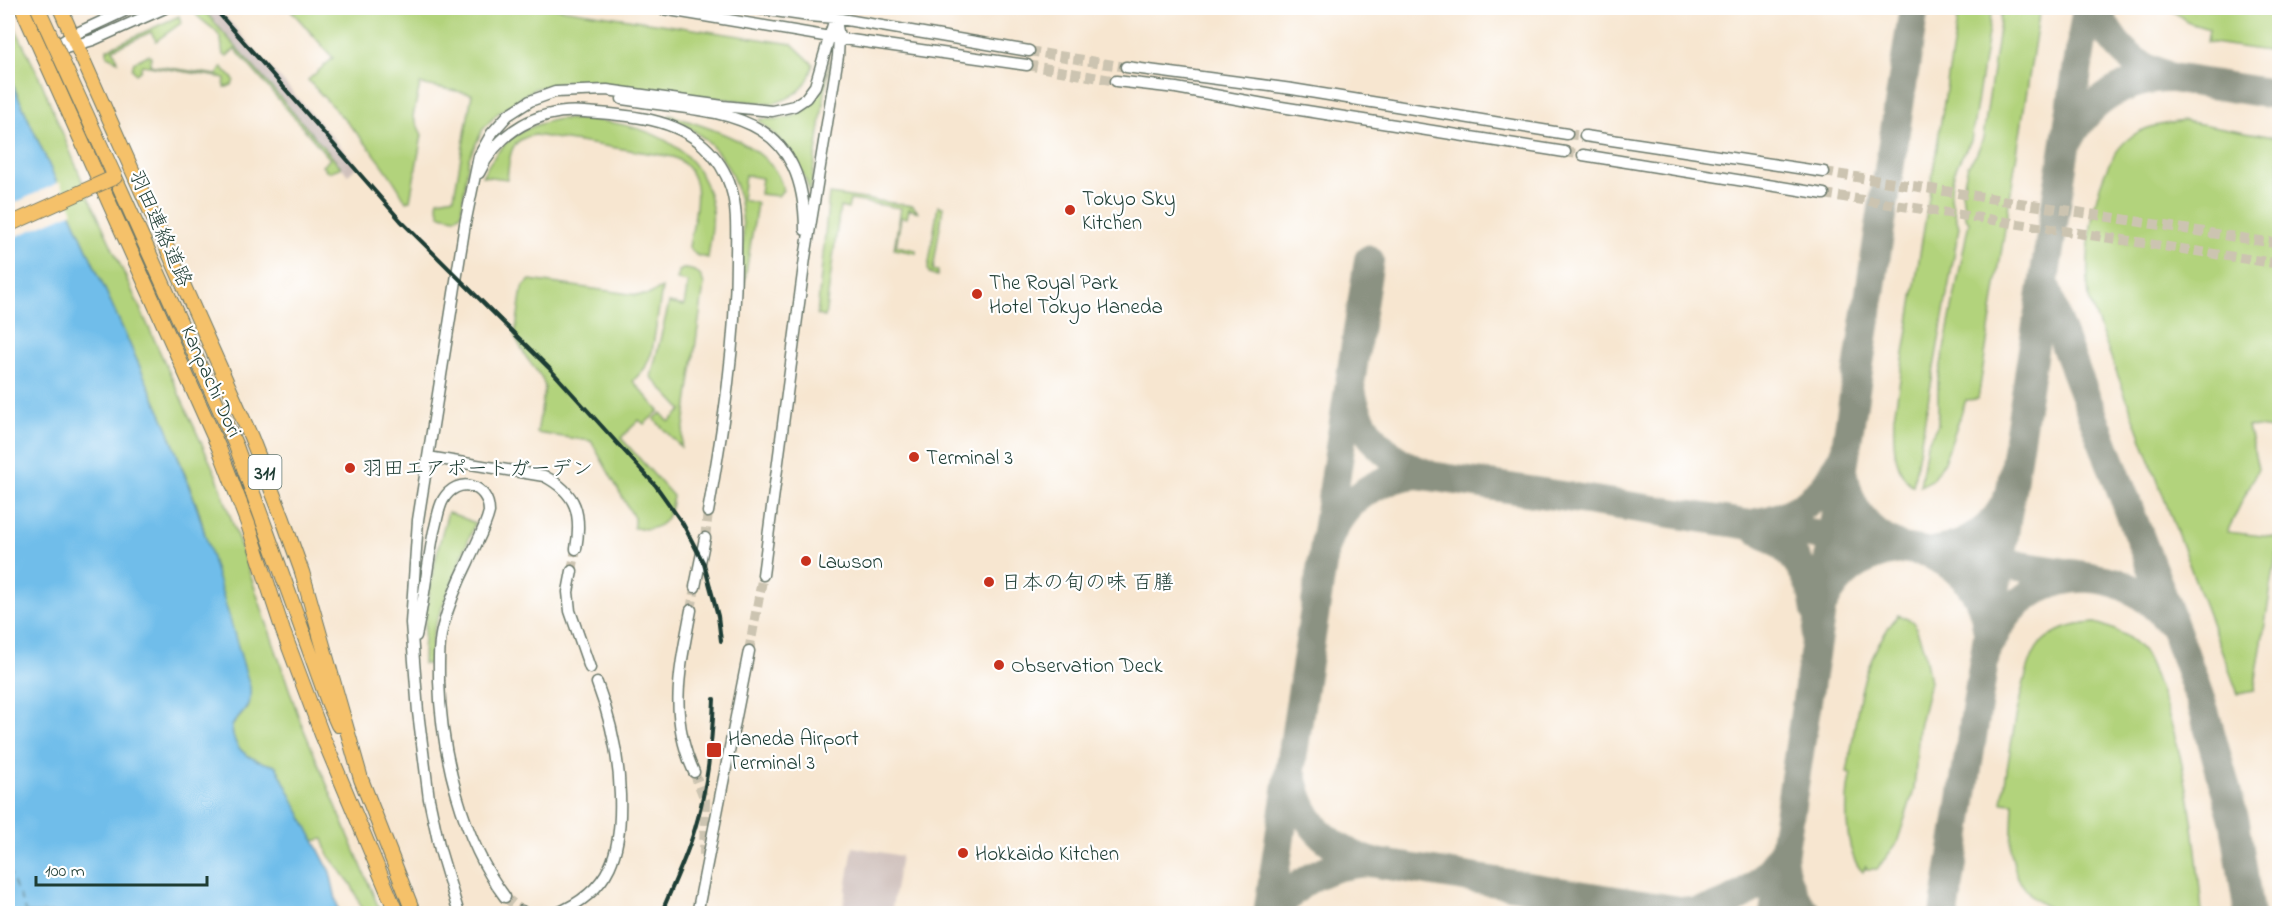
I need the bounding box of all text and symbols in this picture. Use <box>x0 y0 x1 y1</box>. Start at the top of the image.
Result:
street label: 羽田連絡道路 <box>120 165 199 292</box>
place label: Tokyo Sky Kitchen <box>1082 185 1176 239</box>
marker: Tokyo Sky Kitchen <box>1063 203 1077 217</box>
place label: The Royal Park Hotel Tokyo Haneda <box>989 269 1163 325</box>
marker: The Royal Park Hotel Tokyo Haneda <box>970 287 984 301</box>
street label: Kanpachi Dori <box>172 321 248 443</box>
place label: Terminal 3 <box>926 444 1013 474</box>
marker: Terminal 3 <box>907 450 921 464</box>
road number: 311 <box>248 455 282 489</box>
place label: 羽田エアポートガーデン <box>362 455 593 485</box>
marker: 羽田エアポートガーデン <box>343 461 357 475</box>
place label: Lawson <box>818 548 883 578</box>
marker: Lawson <box>799 554 813 568</box>
place label: 日本の旬の味 百膳 <box>1001 569 1174 599</box>
marker: 日本の旬の味 百膳 <box>982 575 996 589</box>
place label: Observation Deck <box>1011 652 1163 682</box>
marker: Observation Deck <box>992 658 1006 672</box>
place label: Haneda Airport Terminal 3 <box>728 725 859 779</box>
marker: Haneda Airport Terminal 3 <box>705 741 723 759</box>
place label: Hokkaido Kitchen <box>975 840 1119 870</box>
marker: Hokkaido Kitchen <box>956 846 970 860</box>
scale bar <box>36 849 207 887</box>
text: 100 m <box>45 859 85 885</box>

